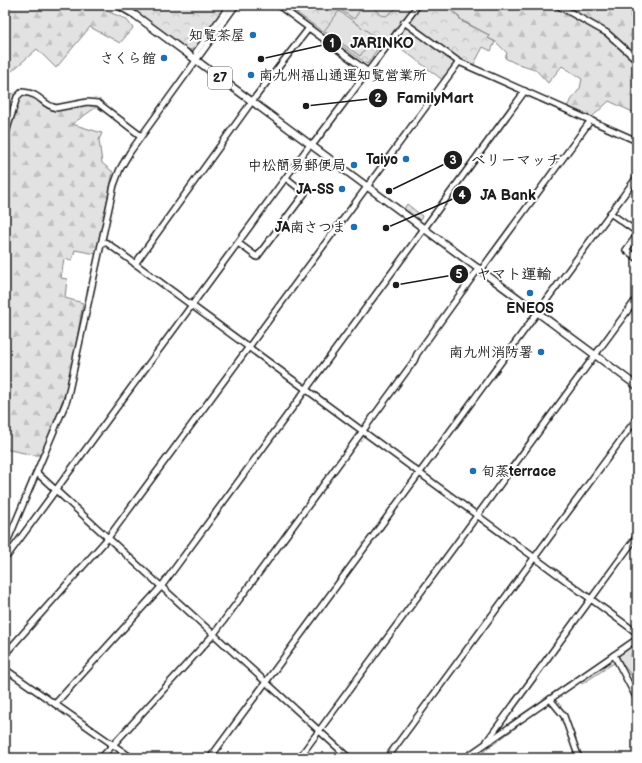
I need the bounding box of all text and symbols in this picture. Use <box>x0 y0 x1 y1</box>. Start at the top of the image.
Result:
place label: 知覧茶屋 <box>189 27 245 44</box>
marker: 知覧茶屋 <box>248 30 258 40</box>
callout: JARINKO <box>322 30 422 57</box>
text: JARINKO <box>350 34 414 53</box>
text: 1 <box>329 36 335 51</box>
place label: さくら館 <box>100 50 156 67</box>
marker: さくら館 <box>159 53 169 63</box>
road number: 27 <box>208 67 232 89</box>
place label: 南九州福山通運知覧営業所 <box>259 67 427 84</box>
marker: 南九州福山通運知覧営業所 <box>246 70 256 80</box>
callout: FamilyMart <box>368 85 481 112</box>
text: FamilyMart <box>396 89 474 108</box>
text: 2 <box>374 91 382 106</box>
callout: ベリーマッチ <box>443 146 569 173</box>
place label: Taiyo <box>366 151 398 168</box>
text: ベリーマッチ <box>471 151 561 170</box>
text: 3 <box>449 153 457 168</box>
marker: Taiyo <box>401 154 411 164</box>
place label: 中松簡易郵便局 <box>248 157 346 174</box>
marker: 中松簡易郵便局 <box>349 160 359 170</box>
place label: JA-SS <box>296 181 334 198</box>
callout: JA Bank <box>452 181 544 208</box>
marker: JA-SS <box>337 184 347 194</box>
text: JA Bank <box>480 186 536 205</box>
text: 4 <box>458 188 466 203</box>
place label: JA南さつま <box>275 219 346 236</box>
marker: JA南さつま <box>349 222 359 232</box>
callout: ヤマト運輸 <box>449 260 560 287</box>
text: ヤマト運輸 <box>476 265 552 284</box>
text: 5 <box>456 267 463 282</box>
marker: ENEOS <box>525 288 535 298</box>
place label: ENEOS <box>506 300 554 317</box>
place label: 南九州消防署 <box>449 344 533 361</box>
marker: 南九州消防署 <box>536 347 546 357</box>
place label: 旬蒸terrace <box>481 463 556 480</box>
marker: 旬蒸terrace <box>468 466 478 476</box>

